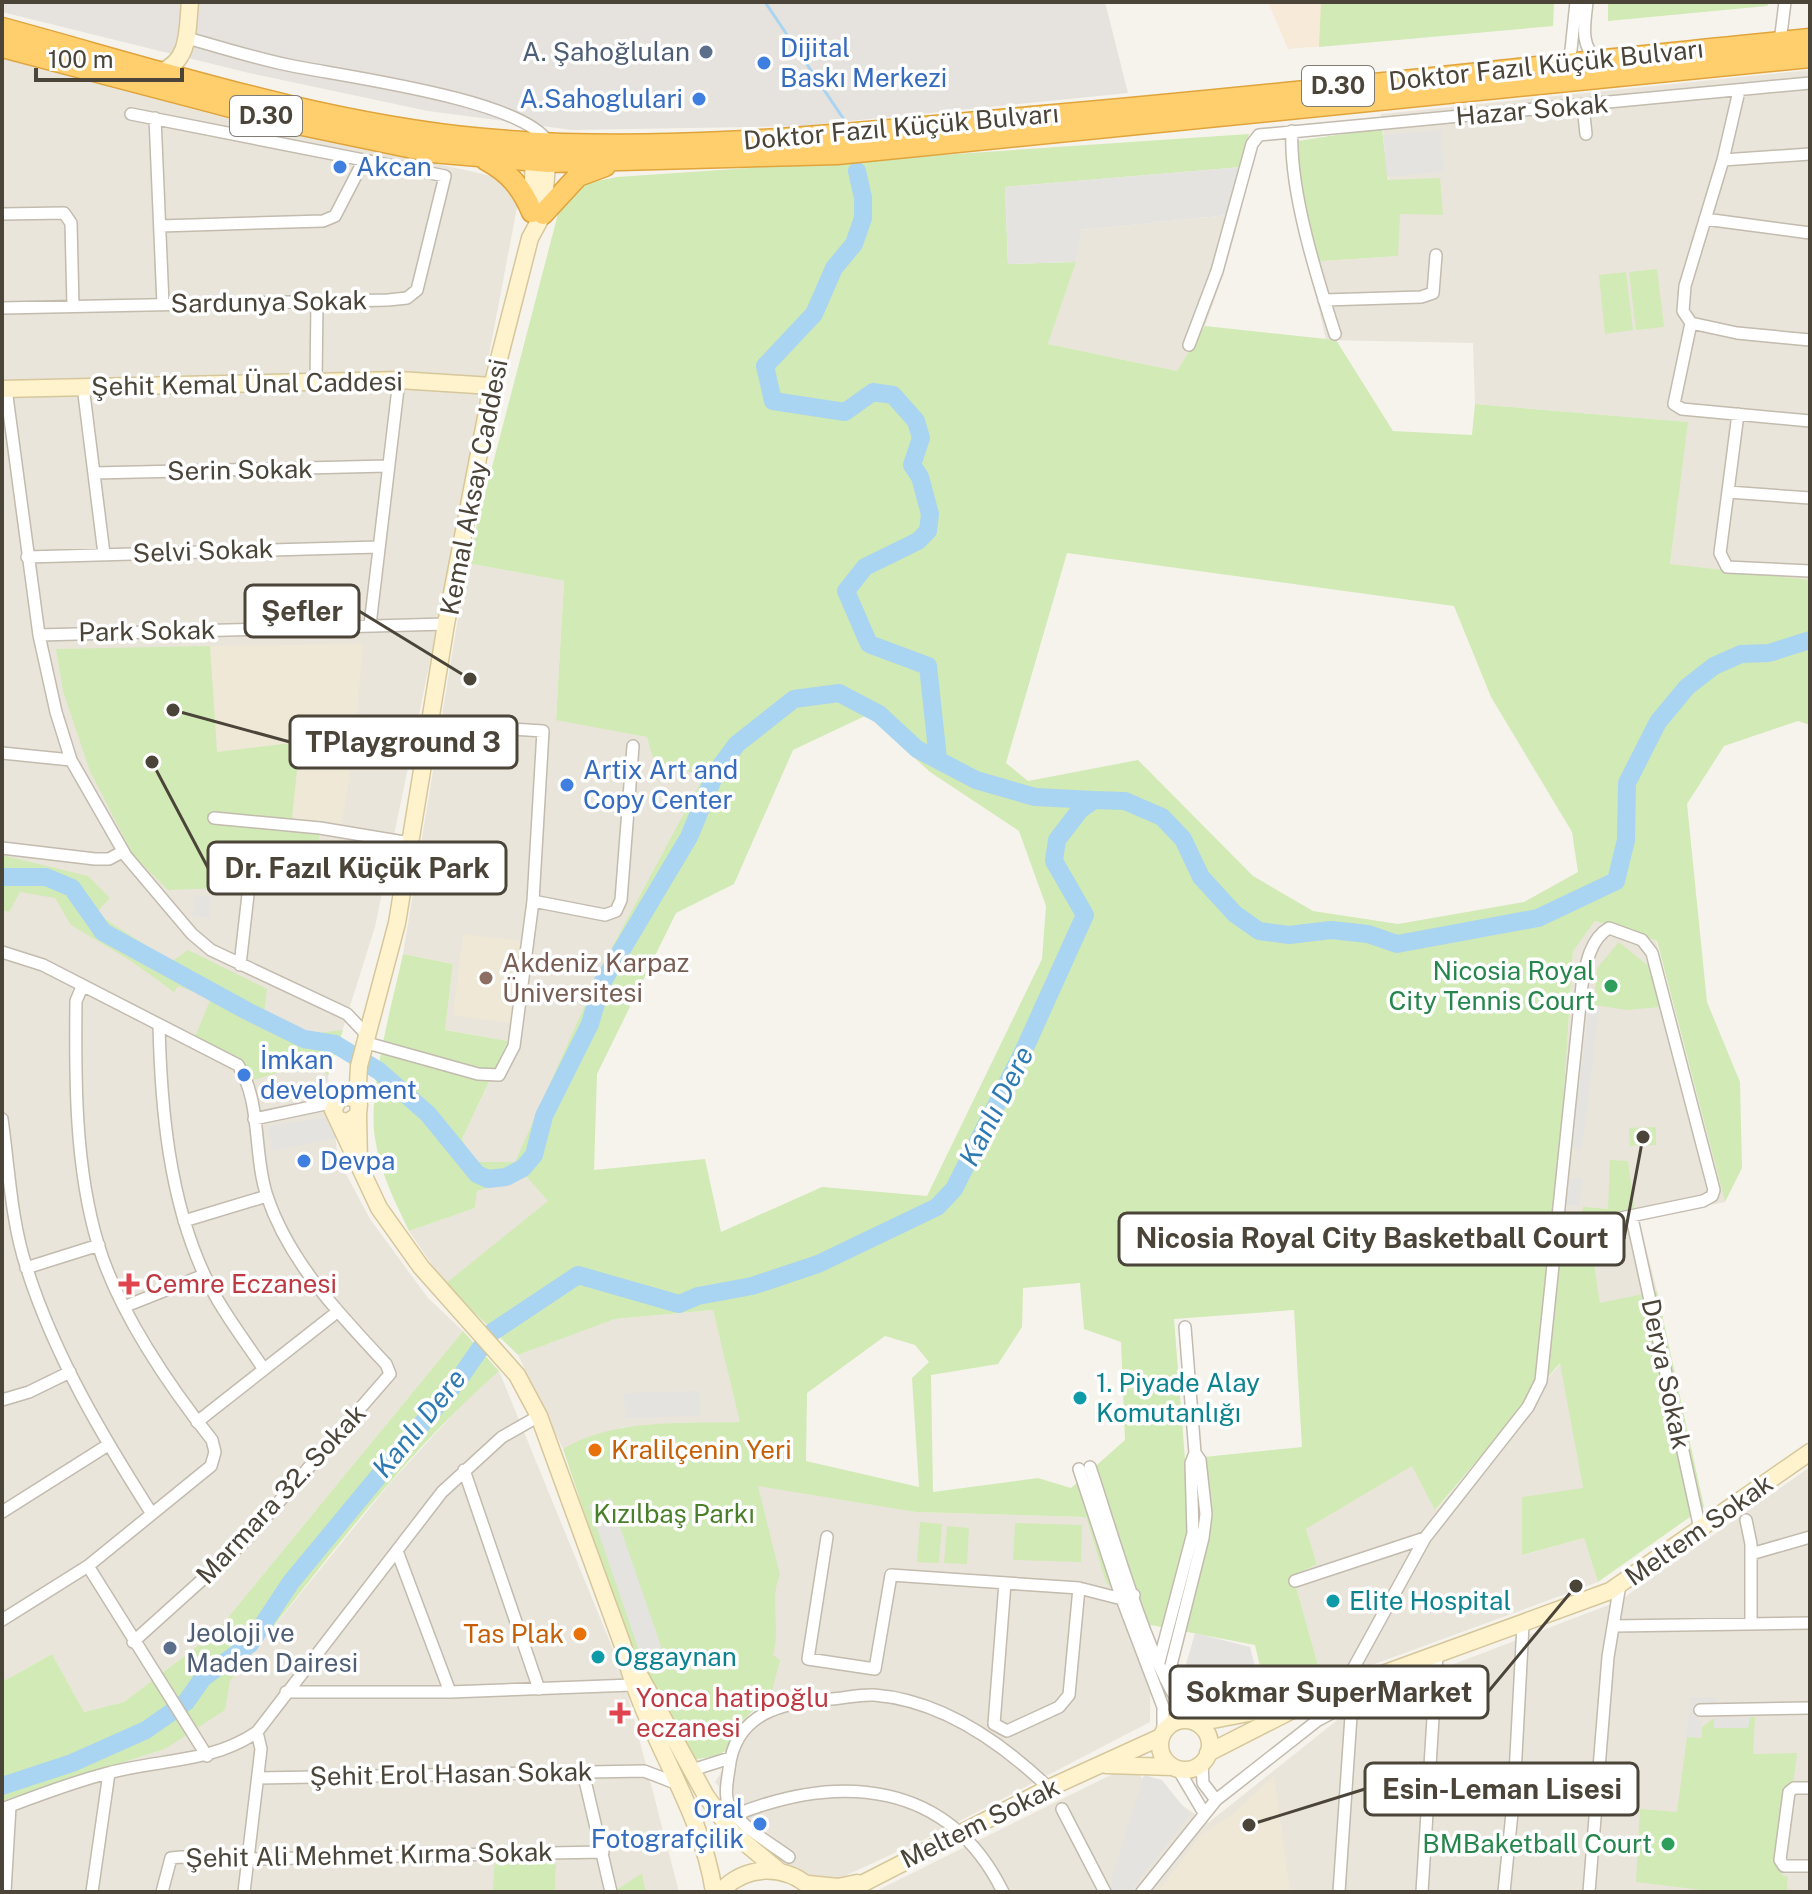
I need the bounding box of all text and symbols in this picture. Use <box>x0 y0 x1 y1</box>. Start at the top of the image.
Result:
scale bar <box>36 32 182 82</box>
place label: Dijital Baskı Merkezi <box>780 32 947 93</box>
street label: Doktor Fazıl Küçük Bulvarı <box>1387 33 1705 96</box>
place label: A. Şahoğlulan <box>522 36 690 67</box>
marker: A. Şahoğlulan <box>697 43 715 61</box>
text: 100 m <box>48 45 114 73</box>
marker: Dijital Baskı Merkezi <box>755 54 773 72</box>
road number: D.30 <box>1302 66 1374 106</box>
place label: A.Sahoglulari <box>520 83 683 114</box>
street label: Hazar Sokak <box>1454 87 1610 132</box>
marker: A.Sahoglulari <box>690 90 708 108</box>
road number: D.30 <box>230 96 302 136</box>
street label: Doktor Fazıl Küçük Bulvarı <box>742 97 1060 156</box>
place label: Akcan <box>356 151 432 182</box>
marker: Akcan <box>331 158 349 176</box>
street label: Sardunya Sokak <box>170 284 368 319</box>
street label: Kemal Aksay Caddesi <box>433 356 514 618</box>
street label: Şehit Kemal Ünal Caddesi <box>91 365 403 402</box>
street label: Serin Sokak <box>167 453 313 486</box>
street label: Selvi Sokak <box>132 533 274 568</box>
callout: Şefler <box>245 585 359 637</box>
text: Şefler <box>261 594 343 627</box>
street label: Park Sokak <box>78 614 216 647</box>
callout: TPlayground 3 <box>290 716 517 768</box>
text: TPlayground 3 <box>305 725 501 758</box>
place label: Artix Art and Copy Center <box>583 754 738 815</box>
marker: Artix Art and Copy Center <box>558 776 576 794</box>
callout: Dr. Fazıl Küçük Park <box>208 842 506 894</box>
text: Dr. Fazıl Küçük Park <box>224 851 490 884</box>
place label: Akdeniz Karpaz Üniversitesi <box>502 947 689 1008</box>
place label: Nicosia Royal City Tennis Court <box>1389 955 1595 1016</box>
marker: Akdeniz Karpaz Üniversitesi <box>477 969 495 987</box>
marker: Nicosia Royal City Tennis Court <box>1602 977 1620 995</box>
water label: Kanlı Dere <box>951 1040 1040 1171</box>
place label: İmkan development <box>260 1044 417 1105</box>
marker: İmkan development <box>235 1066 253 1084</box>
place label: Devpa <box>320 1145 395 1176</box>
marker: Devpa <box>295 1152 313 1170</box>
callout: Nicosia Royal City Basketball Court <box>1119 1213 1624 1265</box>
text: Nicosia Royal City Basketball Court <box>1135 1221 1609 1254</box>
place label: Cemre Eczanesi <box>145 1268 337 1299</box>
marker: Cemre Eczanesi <box>120 1275 138 1293</box>
street label: Derya Sokak <box>1635 1296 1698 1452</box>
water label: Kanlı Dere <box>365 1362 472 1484</box>
place label: 1. Piyade Alay Komutanlığı <box>1096 1367 1260 1428</box>
marker: 1. Piyade Alay Komutanlığı <box>1071 1389 1089 1407</box>
street label: Marmara 32. Sokak <box>190 1398 372 1590</box>
place label: Kralilçenin Yeri <box>611 1434 792 1465</box>
marker: Kralilçenin Yeri <box>586 1441 604 1459</box>
street label: Meltem Sokak <box>1619 1467 1779 1592</box>
park label: Kızılbaş Parkı <box>593 1498 755 1529</box>
place label: Elite Hospital <box>1349 1585 1511 1616</box>
marker: Elite Hospital <box>1324 1592 1342 1610</box>
place label: Jeoloji ve Maden Dairesi <box>186 1617 358 1678</box>
place label: Tas Plak <box>463 1618 564 1649</box>
marker: Tas Plak <box>571 1625 589 1643</box>
marker: Jeoloji ve Maden Dairesi <box>161 1639 179 1657</box>
place label: Oggaynan <box>614 1641 737 1672</box>
marker: Oggaynan <box>589 1648 607 1666</box>
callout: Sokmar SuperMarket <box>1170 1666 1488 1718</box>
text: Sokmar SuperMarket <box>1186 1675 1472 1708</box>
place label: Yonca hatipoğlu eczanesi <box>636 1682 829 1743</box>
marker: Yonca hatipoğlu eczanesi <box>611 1704 629 1722</box>
street label: Şehit Erol Hasan Sokak <box>309 1756 593 1791</box>
callout: Esin-Leman Lisesi <box>1365 1763 1638 1815</box>
street label: Meltem Sokak <box>895 1771 1064 1874</box>
text: Esin-Leman Lisesi <box>1382 1772 1622 1805</box>
place label: Oral Fotografçilik <box>591 1793 744 1854</box>
marker: Oral Fotografçilik <box>751 1815 769 1833</box>
place label: BMBaketball Court <box>1422 1828 1652 1859</box>
marker: BMBaketball Court <box>1659 1835 1677 1853</box>
street label: Şehit Ali Mehmet Kırma Sokak <box>185 1836 553 1873</box>

